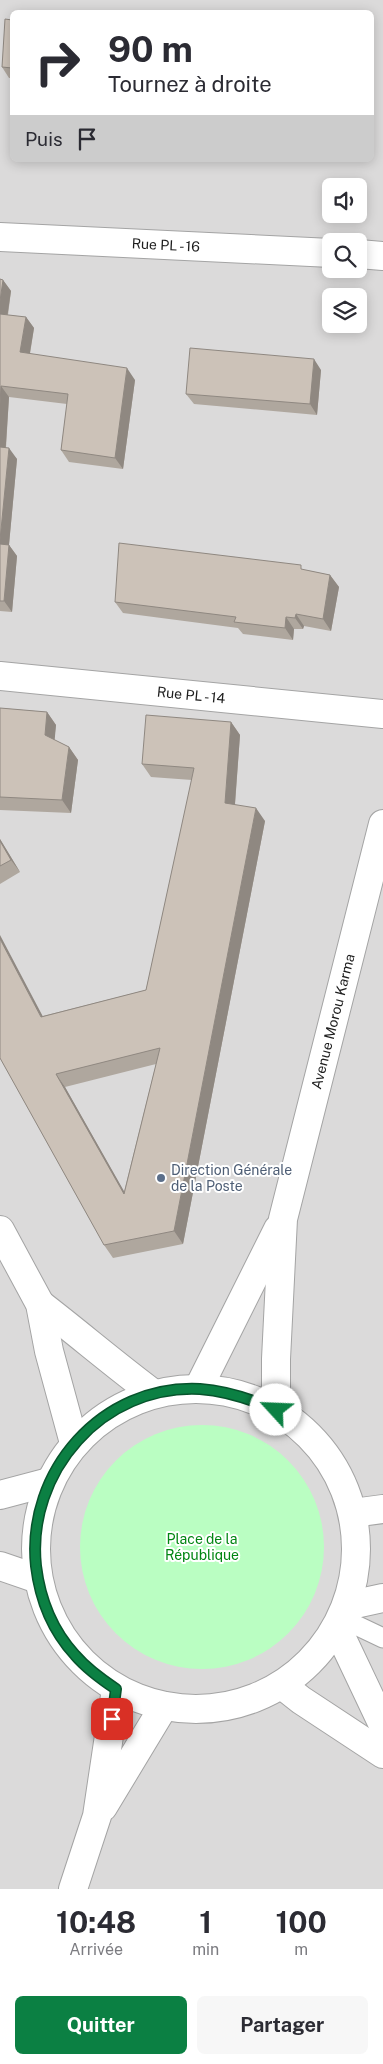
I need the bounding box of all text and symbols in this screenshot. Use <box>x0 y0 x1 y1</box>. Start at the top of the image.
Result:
text: 90 m <box>108 29 193 70</box>
icon: right <box>25 30 90 95</box>
text: Tournez à droite <box>108 71 272 97</box>
icon: arrive <box>73 125 101 153</box>
text: Puis <box>25 128 63 150</box>
map controls <box>322 178 367 333</box>
button: sound <box>322 178 367 223</box>
button: search <box>322 233 367 278</box>
street label: Rue PL - 16 <box>131 235 201 255</box>
button: layers <box>322 288 367 333</box>
street label: Rue PL - 14 <box>156 684 226 706</box>
street label: Avenue Morou Karma <box>308 952 358 1091</box>
place label: Direction Générale de la Poste <box>171 1162 292 1194</box>
marker: Direction Générale de la Poste <box>155 1172 167 1184</box>
position arrow <box>249 1383 301 1435</box>
park label: Place de la République <box>165 1531 239 1563</box>
pin <box>91 1698 133 1740</box>
icon: arrive <box>98 1705 126 1733</box>
text: 10:48 <box>56 1904 136 1940</box>
text: 1 <box>199 1904 212 1940</box>
text: 100 <box>275 1904 327 1940</box>
text: Arrivée <box>69 1940 123 1959</box>
text: min <box>192 1940 219 1959</box>
text: m <box>294 1940 308 1959</box>
button: Quitter <box>15 1996 187 2054</box>
button: Partager <box>197 1996 368 2054</box>

